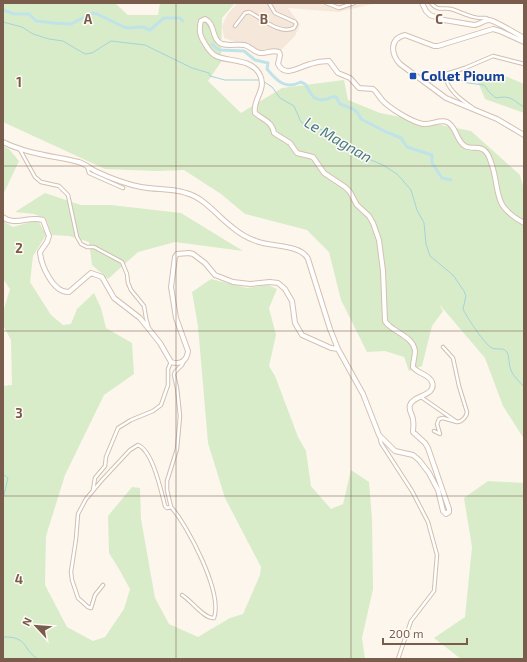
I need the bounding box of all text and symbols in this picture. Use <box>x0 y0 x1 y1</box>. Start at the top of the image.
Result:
text: A <box>84 11 93 27</box>
text: B <box>260 11 268 27</box>
text: C <box>435 11 443 27</box>
place label: Collet Pioum <box>421 67 505 84</box>
marker: Collet Pioum <box>408 71 418 81</box>
text: 1 <box>16 74 22 90</box>
water label: Le Magnan <box>301 113 376 166</box>
text: 2 <box>15 240 23 256</box>
text: 3 <box>15 405 23 421</box>
text: 4 <box>15 571 23 587</box>
north arrow <box>16 606 56 646</box>
text: N <box>19 615 34 628</box>
scale bar <box>383 620 467 646</box>
text: 200 m <box>389 626 423 640</box>

